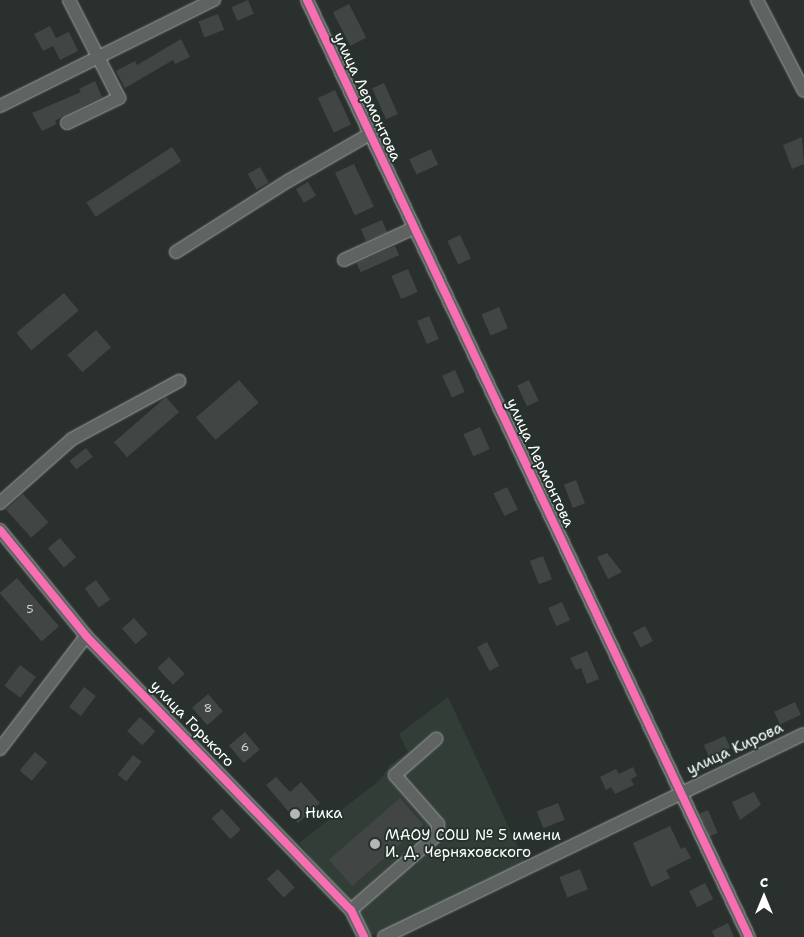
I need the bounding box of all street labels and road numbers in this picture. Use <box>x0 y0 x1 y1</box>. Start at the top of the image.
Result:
street label: улица Лермонтова <box>329 30 405 164</box>
street label: улица Лермонтова <box>502 396 578 530</box>
street label: улица Горького <box>146 677 238 771</box>
street label: улица Кирова <box>684 719 786 779</box>

